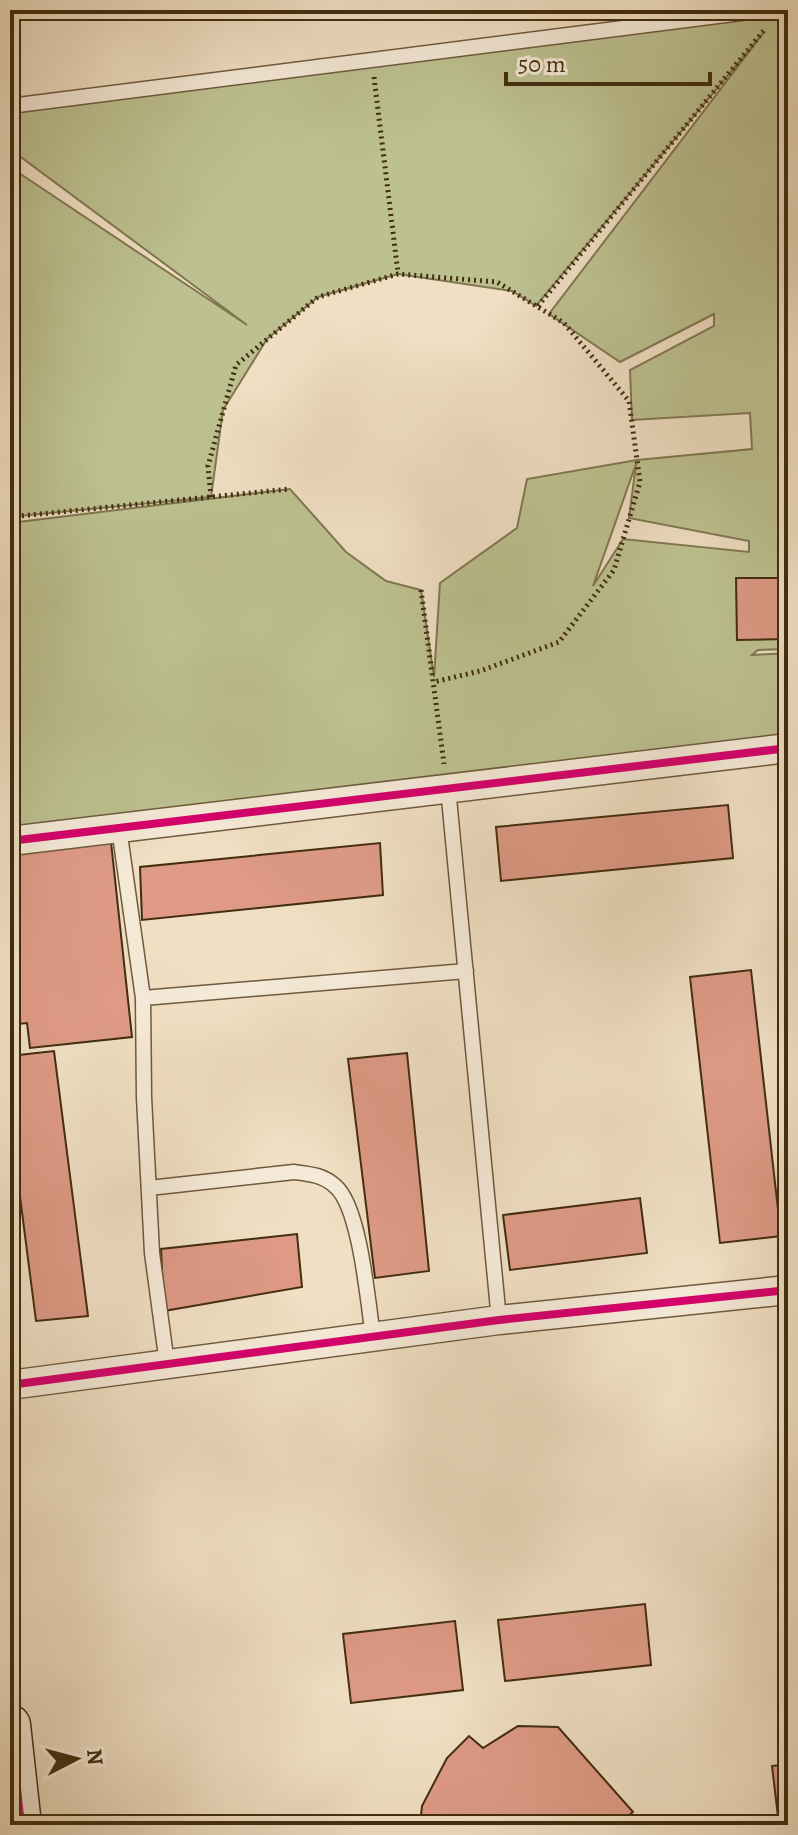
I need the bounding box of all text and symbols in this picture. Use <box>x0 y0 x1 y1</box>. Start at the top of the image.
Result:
scale bar <box>506 36 710 86</box>
text: 50 m <box>518 48 566 80</box>
north arrow <box>36 1719 116 1799</box>
text: N <box>79 1747 111 1767</box>

